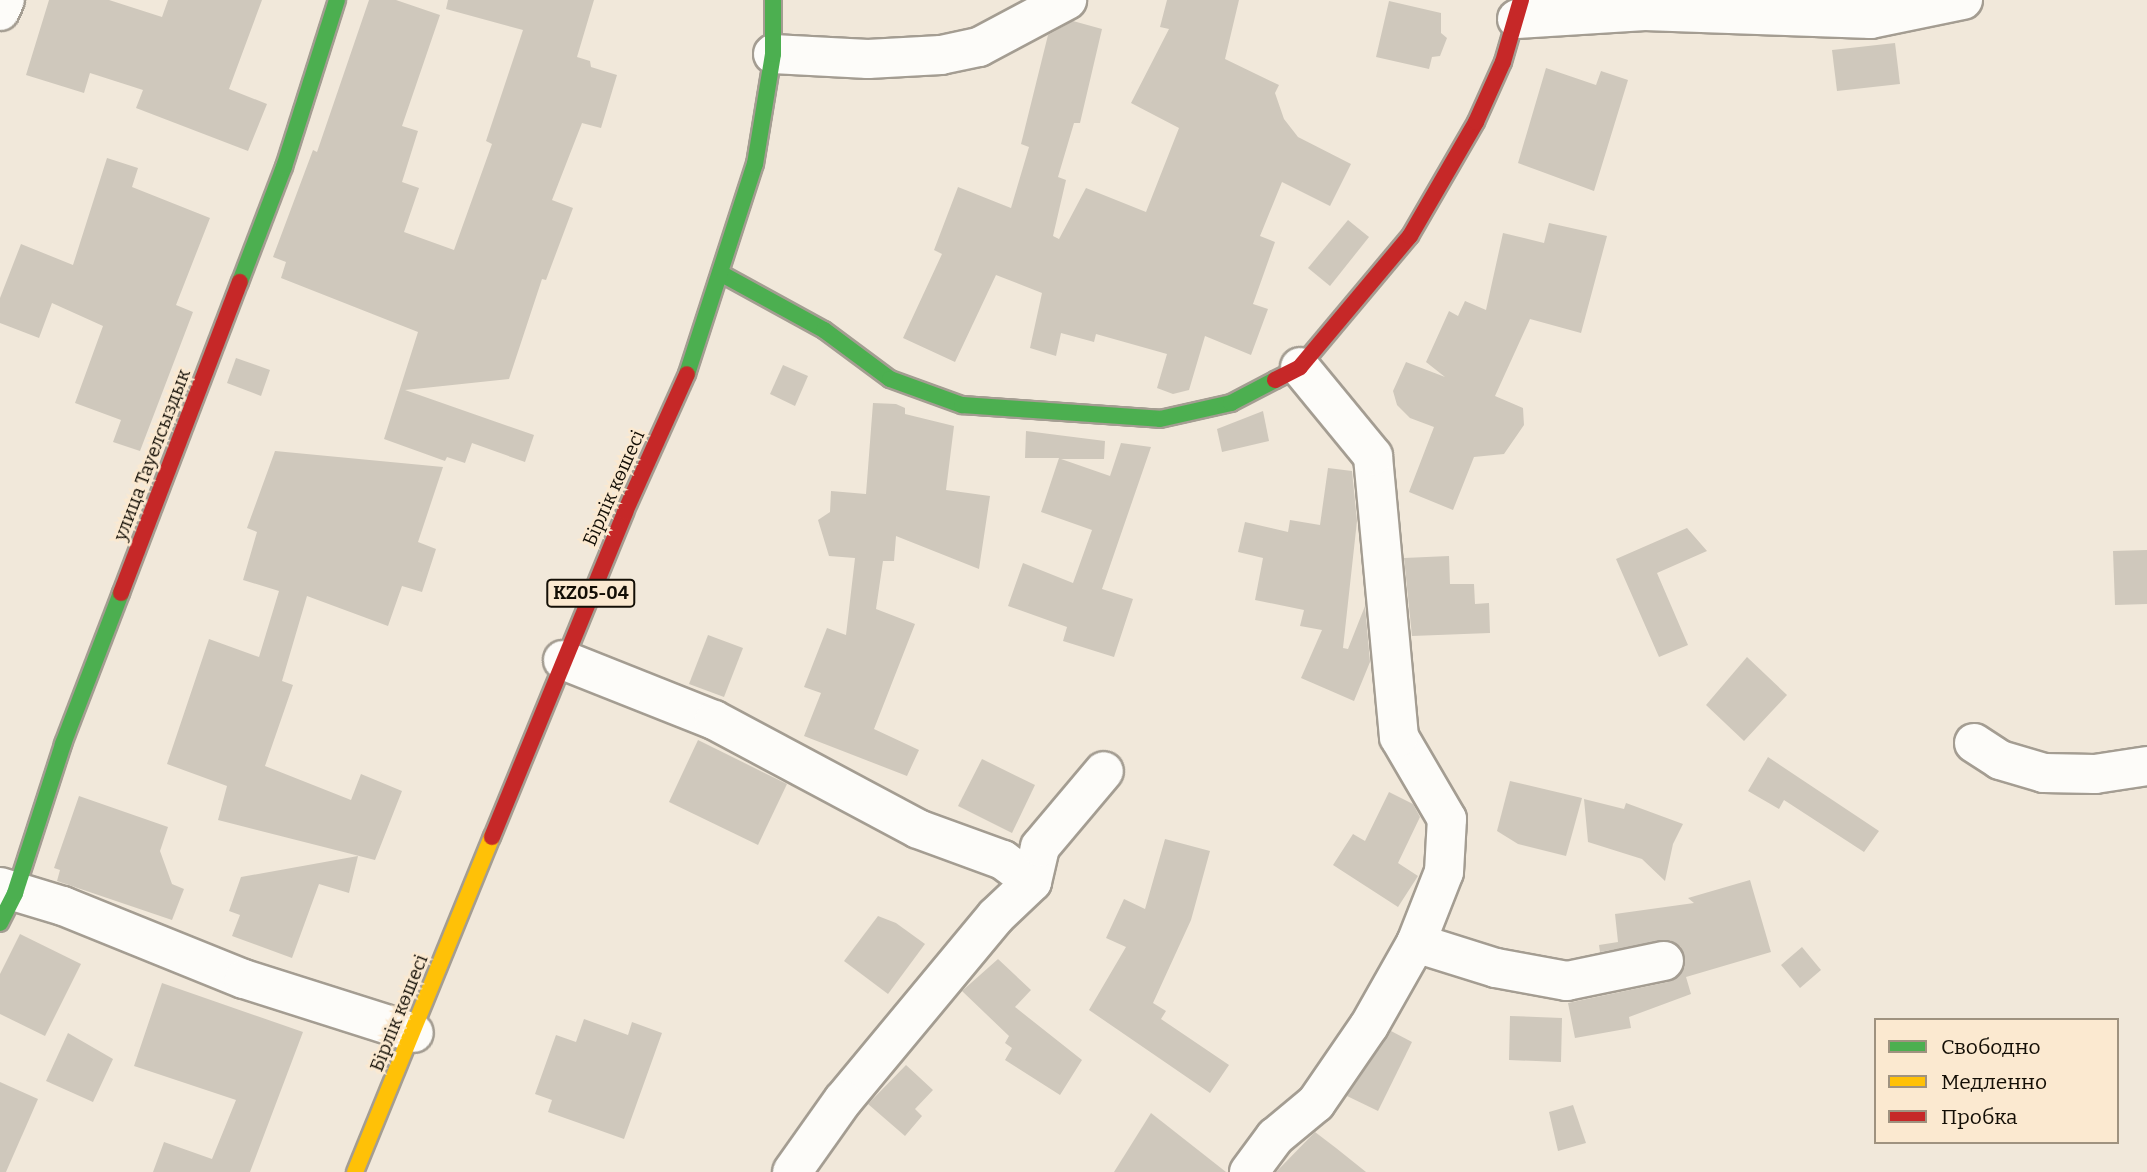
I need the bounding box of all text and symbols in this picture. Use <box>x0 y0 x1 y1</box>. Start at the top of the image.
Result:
street label: улица Тауелсыздык <box>109 366 195 544</box>
street label: Бірлік көшесі <box>578 427 650 549</box>
road number: KZ05-04 <box>546 578 636 608</box>
street label: Бірлік көшесі <box>365 951 433 1075</box>
legend <box>1874 1018 2119 1144</box>
text: Свободно <box>1941 1034 2041 1060</box>
text: Медленно <box>1941 1069 2047 1095</box>
text: Пробка <box>1941 1104 2018 1130</box>

